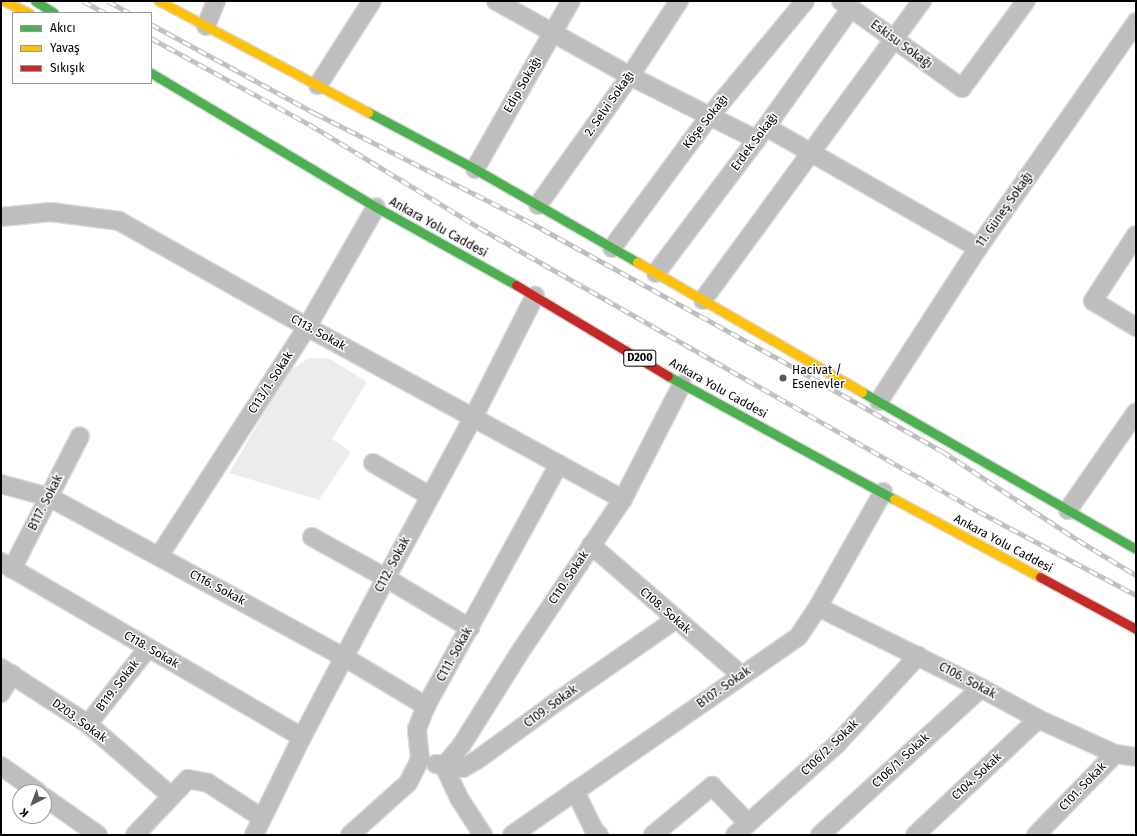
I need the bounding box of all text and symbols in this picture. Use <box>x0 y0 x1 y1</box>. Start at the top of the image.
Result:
legend <box>12 12 152 84</box>
street label: Eskisu Sokağı <box>867 18 935 72</box>
text: Akıcı <box>50 21 76 35</box>
text: Yavaş <box>50 41 80 55</box>
street label: Edip Sokağı <box>501 54 545 116</box>
text: Sıkışık <box>50 61 85 75</box>
street label: 2. Selvi Sokağı <box>582 69 638 139</box>
street label: Köşe Sokağı <box>680 92 732 152</box>
street label: Erdek Sokağı <box>728 110 782 174</box>
street label: 11. Güneş Sokağı <box>974 170 1036 250</box>
street label: Ankara Yolu Caddesi <box>386 195 490 261</box>
street label: C113. Sokak <box>288 312 348 354</box>
street label: C113/1. Sokak <box>246 349 296 417</box>
road number: D200 <box>623 349 657 367</box>
street label: Ankara Yolu Caddesi <box>666 356 770 422</box>
place label: Hacivat / Esenevler <box>792 364 845 392</box>
marker: Hacivat / Esenevler <box>777 372 789 384</box>
street label: B117. Sokak <box>26 473 66 533</box>
street label: Ankara Yolu Caddesi <box>951 512 1055 576</box>
street label: C112. Sokak <box>372 535 414 595</box>
street label: C110. Sokak <box>546 549 592 607</box>
street label: C116. Sokak <box>187 567 247 609</box>
street label: C108. Sokak <box>637 585 693 637</box>
street label: C111. Sokak <box>434 625 476 685</box>
street label: C118. Sokak <box>121 628 181 672</box>
street label: B119. Sokak <box>93 657 143 715</box>
street label: C106. Sokak <box>936 660 998 702</box>
street label: B107. Sokak <box>694 664 754 712</box>
street label: C109. Sokak <box>522 683 580 731</box>
street label: D203. Sokak <box>49 696 109 746</box>
street label: C106/2. Sokak <box>798 717 862 779</box>
street label: C106/1. Sokak <box>869 731 933 791</box>
street label: C104. Sokak <box>949 750 1005 804</box>
street label: C101. Sokak <box>1057 760 1109 814</box>
north arrow <box>12 784 52 824</box>
text: K <box>17 805 31 820</box>

